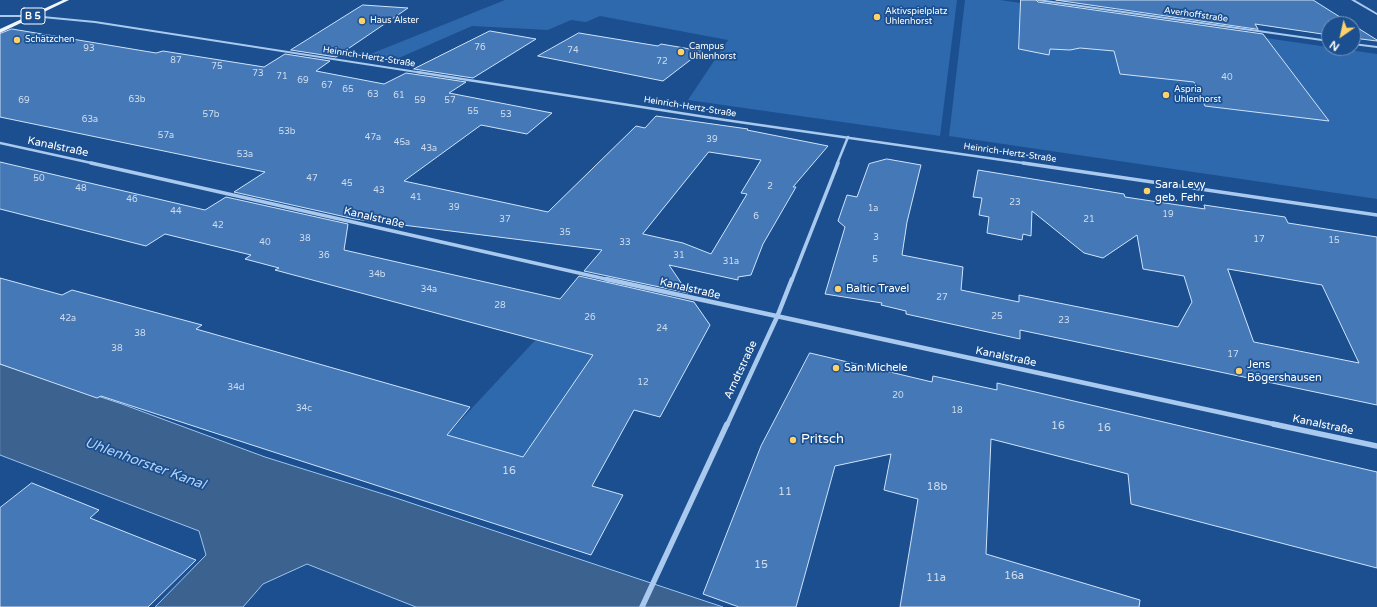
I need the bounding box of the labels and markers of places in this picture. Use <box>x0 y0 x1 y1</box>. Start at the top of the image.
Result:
place label: Aktivspielplatz Uhlenhorst <box>885 7 947 28</box>
marker: Aktivspielplatz Uhlenhorst <box>872 12 882 22</box>
marker: Haus Alster <box>357 16 367 26</box>
place label: Haus Alster <box>370 16 419 26</box>
marker: Schätzchen <box>12 35 22 45</box>
place label: Schätzchen <box>25 35 75 45</box>
place label: Campus Uhlenhorst <box>689 42 736 63</box>
marker: Campus Uhlenhorst <box>676 47 686 57</box>
place label: Aspria Uhlenhorst <box>1174 85 1221 106</box>
marker: Aspria Uhlenhorst <box>1161 90 1171 100</box>
place label: Sara Levy geb. Fehr <box>1155 178 1205 204</box>
marker: Sara Levy geb. Fehr <box>1142 186 1152 196</box>
place label: Baltic Travel <box>846 282 909 296</box>
marker: Baltic Travel <box>833 284 843 294</box>
place label: Jens Bögershausen <box>1247 358 1322 384</box>
place label: San Michele <box>844 361 908 375</box>
marker: San Michele <box>831 363 841 373</box>
marker: Jens Bögershausen <box>1234 366 1244 376</box>
place label: Pritsch <box>801 432 844 448</box>
marker: Pritsch <box>788 435 798 445</box>

